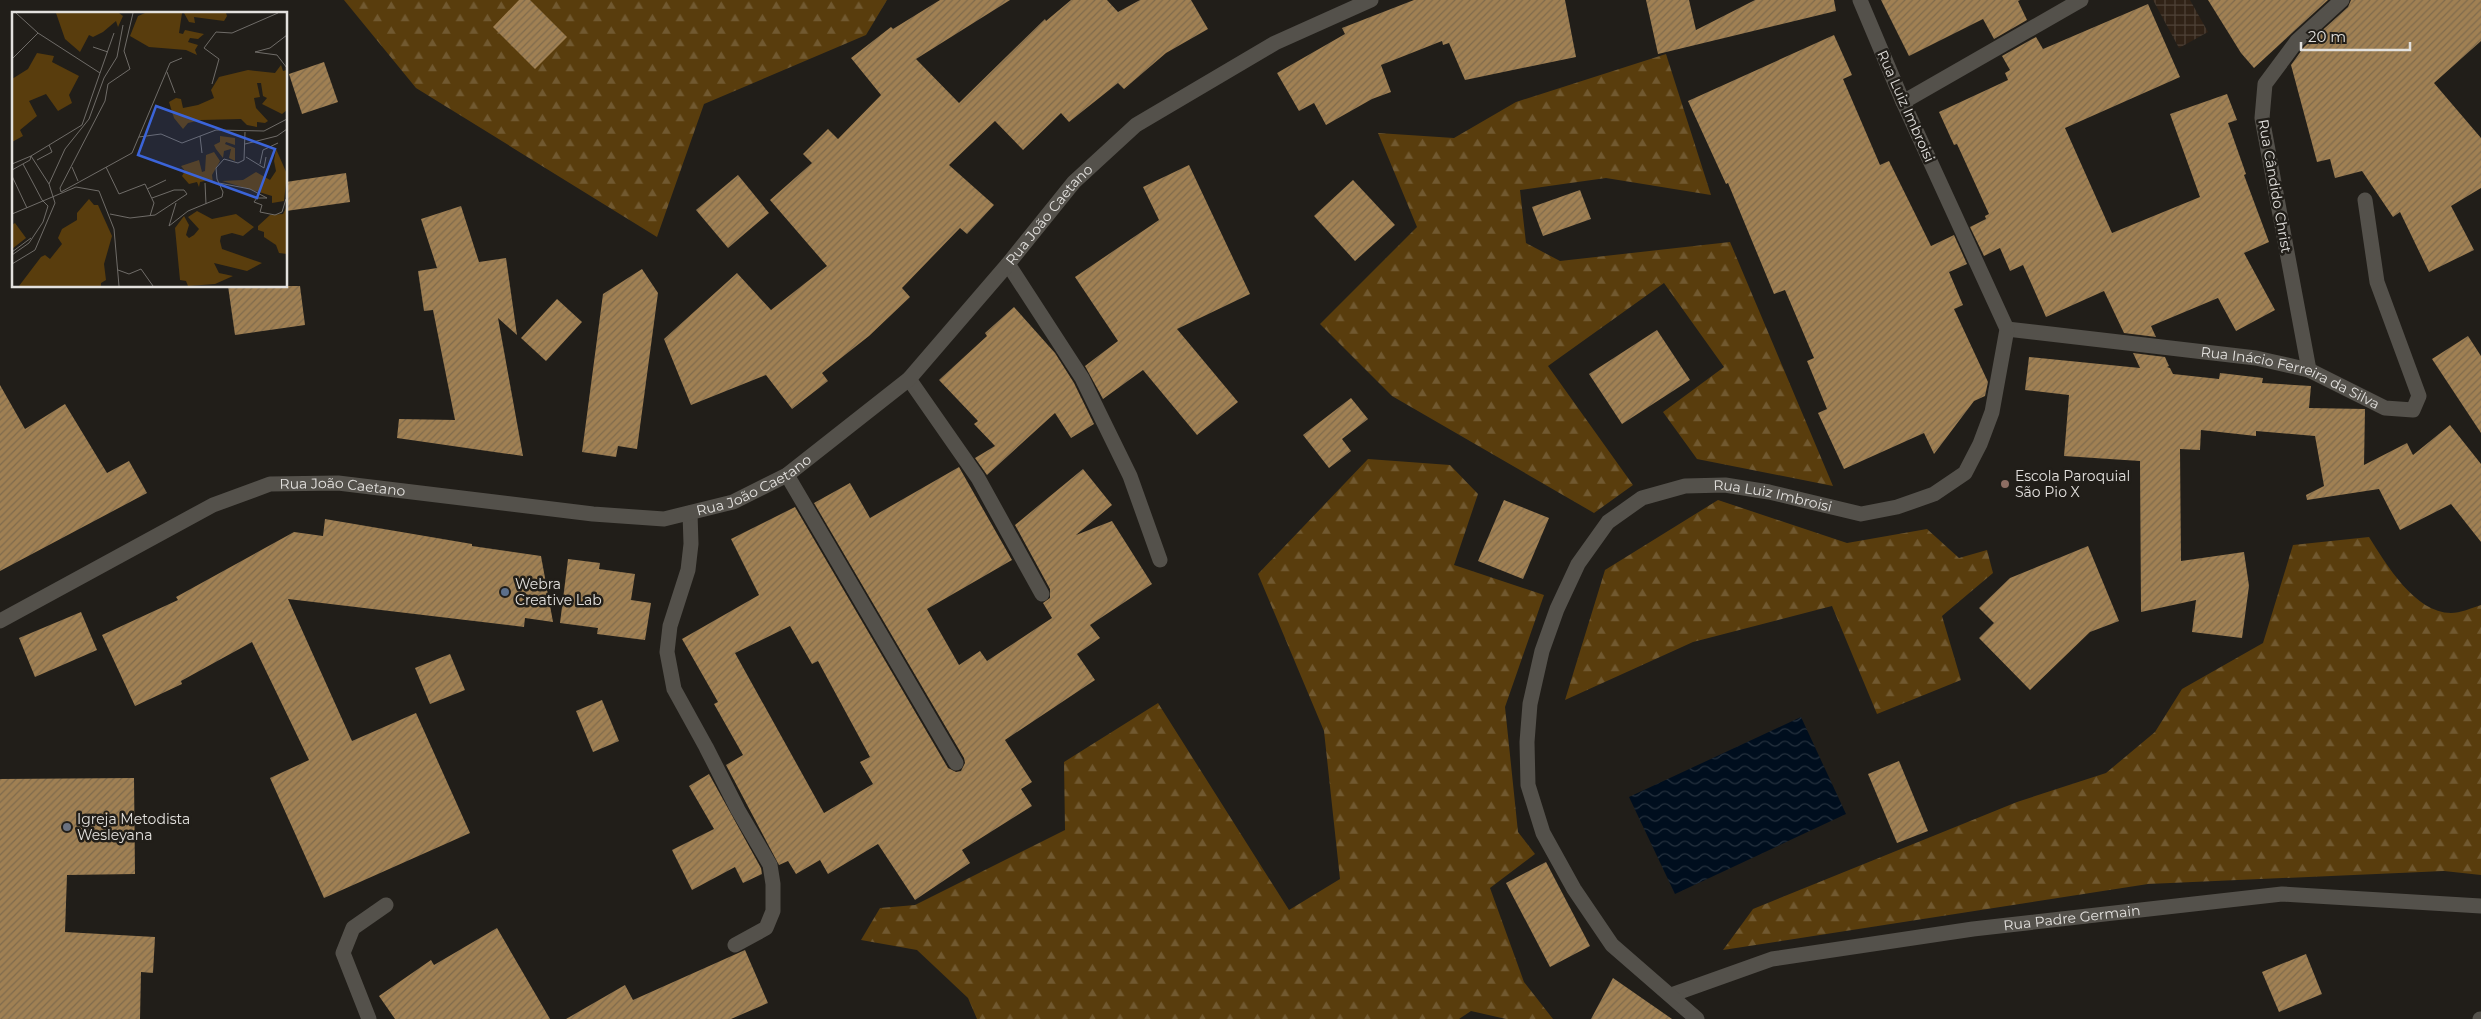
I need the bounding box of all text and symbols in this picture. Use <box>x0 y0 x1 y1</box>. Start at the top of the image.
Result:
inset map <box>12 12 288 288</box>
scale bar <box>2301 20 2410 52</box>
text: 20 m <box>2308 27 2346 46</box>
street label: Rua Luiz Imbroisi <box>1873 47 1939 165</box>
street label: Rua Cândido Christ <box>2254 118 2296 255</box>
street label: Rua João Caetano <box>1002 160 1097 269</box>
street label: Rua Inácio Ferreira da Silva <box>2200 343 2383 413</box>
street label: Rua João Caetano <box>694 450 815 520</box>
place label: Escola Paroquial São Pio X <box>2015 467 2130 501</box>
street label: Rua João Caetano <box>279 474 407 500</box>
street label: Rua Luiz Imbroisi <box>1713 476 1834 516</box>
marker: Escola Paroquial São Pio X <box>1999 478 2011 490</box>
place label: Webra Creative Lab <box>515 575 602 609</box>
marker: Webra Creative Lab <box>499 586 511 598</box>
place label: Igreja Metodista Wesleyana <box>77 810 190 844</box>
marker: Igreja Metodista Wesleyana <box>61 821 73 833</box>
street label: Rua Padre Germain <box>2002 901 2141 934</box>

